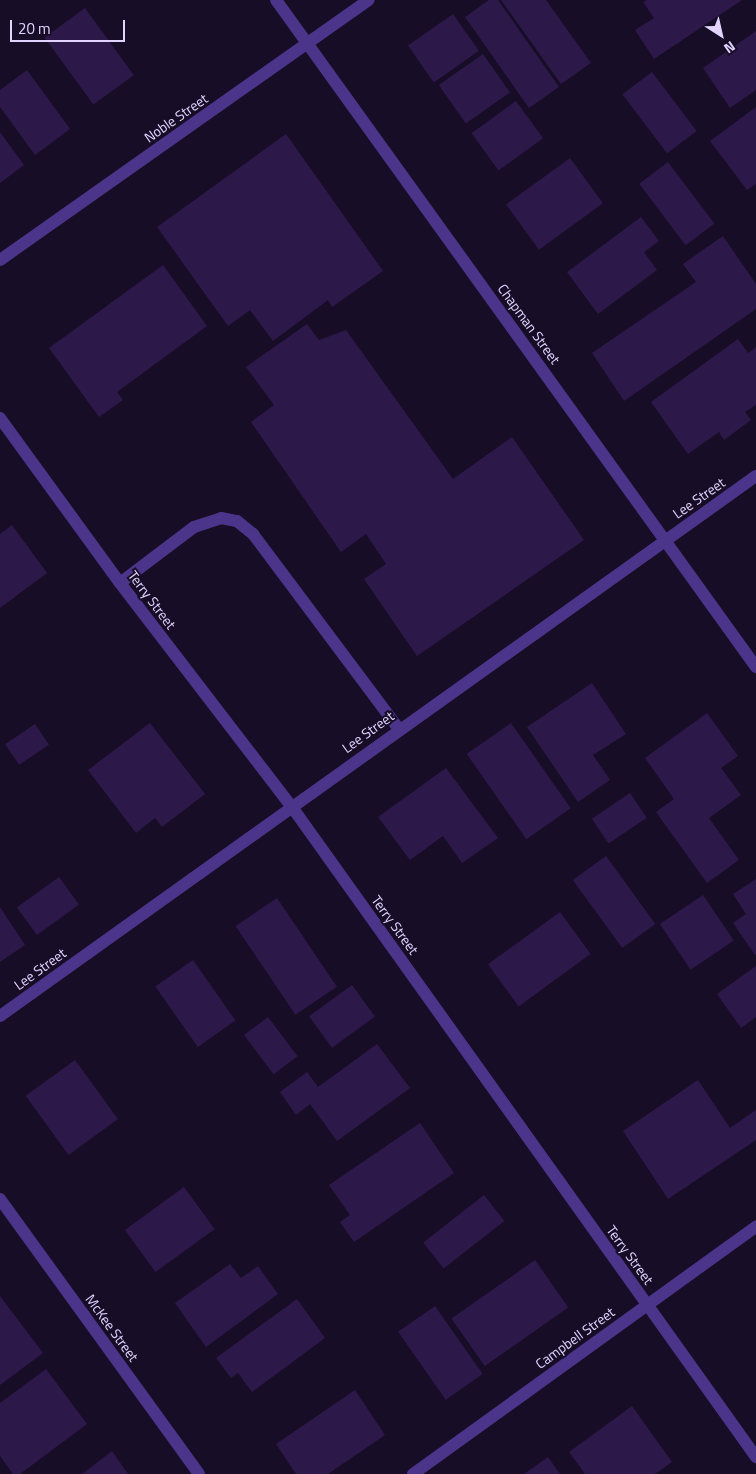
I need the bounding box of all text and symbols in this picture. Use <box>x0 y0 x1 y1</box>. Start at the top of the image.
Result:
scale bar <box>12 10 128 42</box>
north arrow <box>696 10 746 60</box>
text: 20 m <box>18 17 51 40</box>
text: N <box>720 36 740 59</box>
street label: Noble Street <box>141 90 211 146</box>
street label: Chapman Street <box>494 281 564 367</box>
street label: Lee Street <box>670 474 728 522</box>
street label: Terry Street <box>125 567 179 633</box>
street label: Lee Street <box>339 708 397 756</box>
street label: Terry Street <box>368 892 422 958</box>
street label: Lee Street <box>11 945 69 993</box>
street label: Terry Street <box>603 1222 657 1288</box>
street label: McKee Street <box>82 1291 142 1365</box>
street label: Campbell Street <box>532 1304 618 1372</box>

